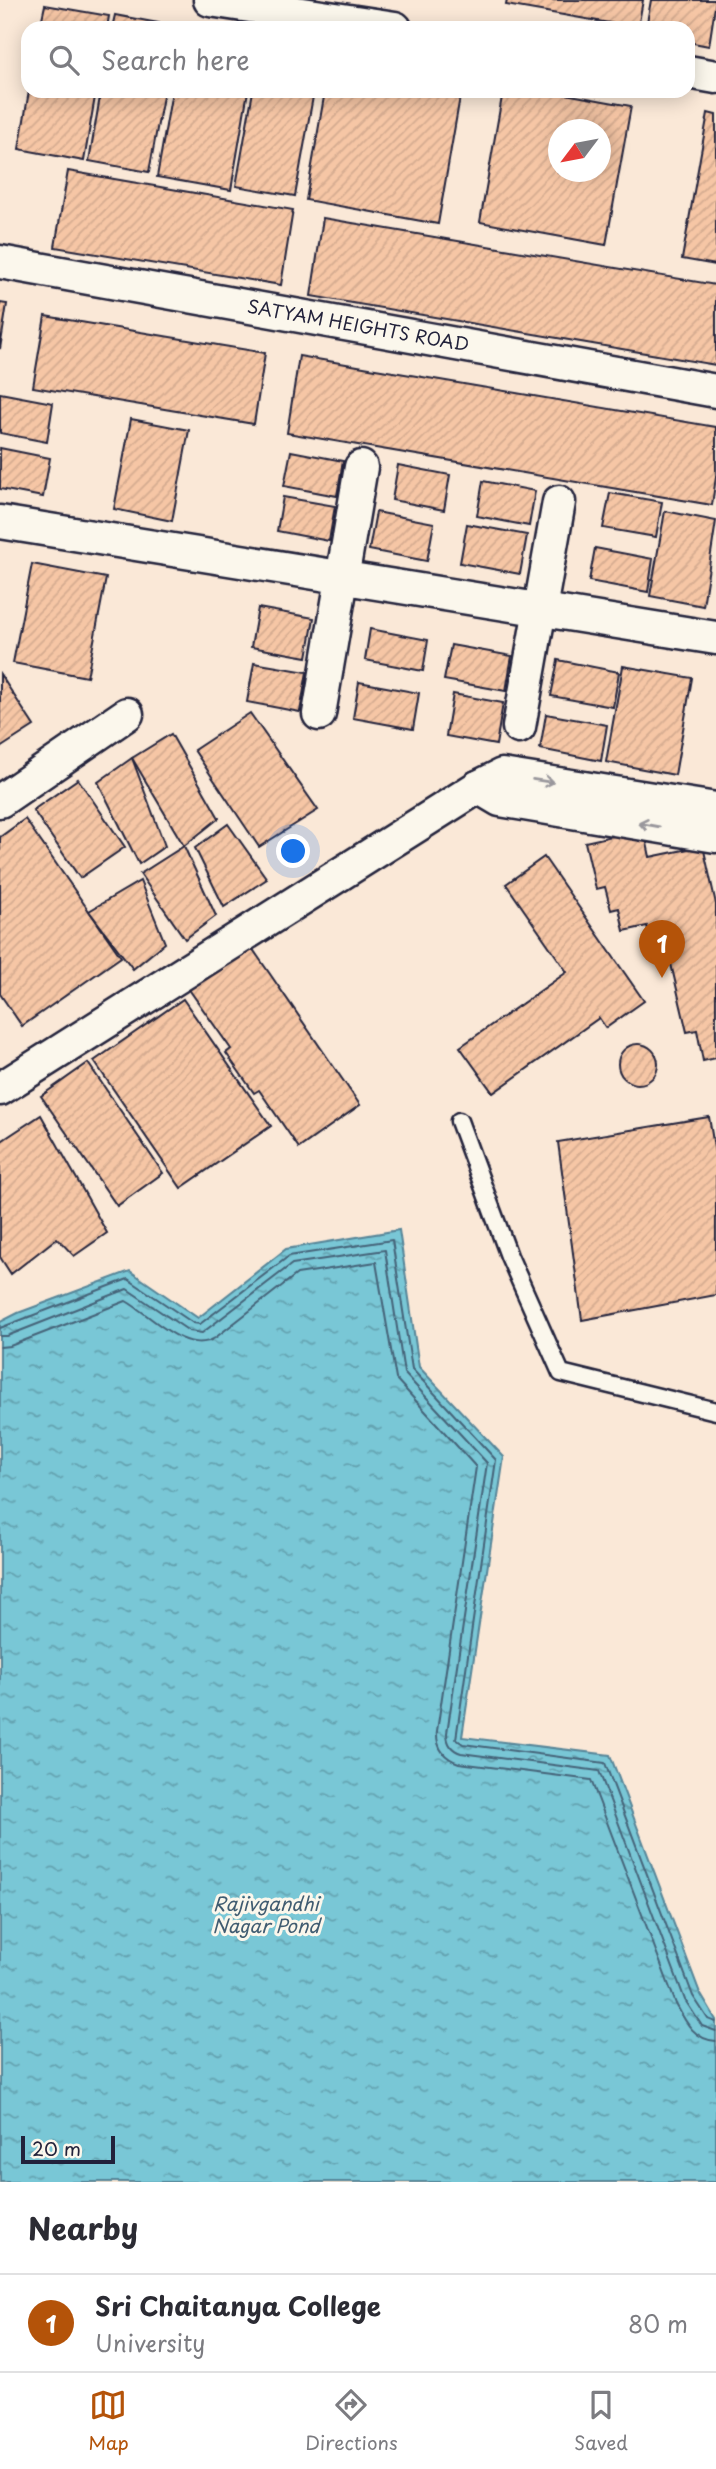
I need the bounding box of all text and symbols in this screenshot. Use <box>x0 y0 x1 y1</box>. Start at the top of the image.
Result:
search box <box>21 21 695 98</box>
text: Search here <box>101 40 250 79</box>
icon: search <box>45 41 83 79</box>
north arrow <box>548 119 611 182</box>
street label: SATYAM HEIGHTS ROAD <box>245 292 471 357</box>
one-way arrow <box>531 775 554 788</box>
one-way arrow <box>638 818 661 831</box>
your location <box>276 834 310 868</box>
pin: 1 <box>639 920 685 978</box>
water label: Rajivgandhi Nagar Pond <box>213 1889 322 1939</box>
scale bar <box>21 2133 116 2165</box>
text: 20 m <box>32 2134 81 2162</box>
text: Nearby <box>28 2205 138 2250</box>
text: Sri Chaitanya College <box>95 2286 381 2325</box>
text: 1 <box>46 2306 57 2341</box>
text: 80 m <box>628 2306 688 2341</box>
text: University <box>95 2325 205 2360</box>
tab: Map <box>88 2386 129 2456</box>
tab: Directions <box>305 2386 398 2456</box>
tab: Saved <box>574 2386 628 2456</box>

